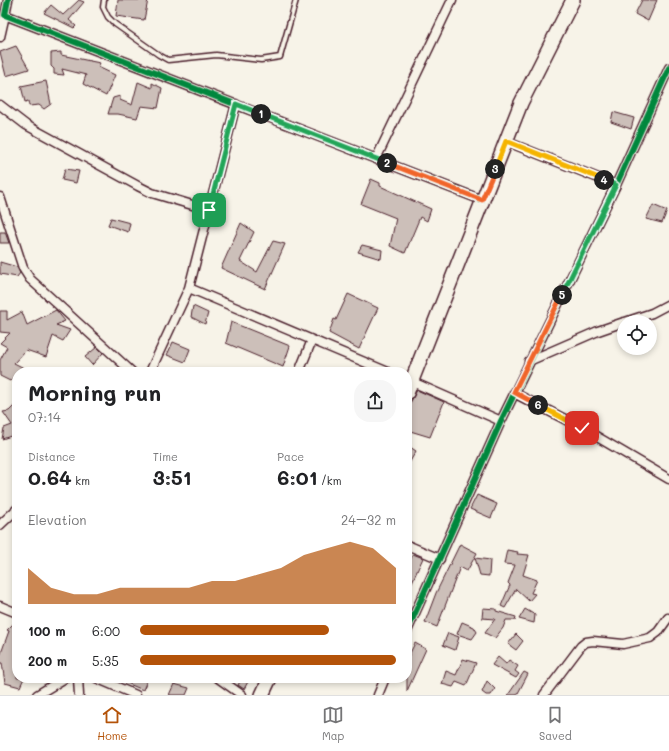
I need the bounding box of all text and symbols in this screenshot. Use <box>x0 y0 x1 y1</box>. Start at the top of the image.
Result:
pin: 1 <box>251 104 271 124</box>
text: 1 <box>259 106 263 121</box>
pin: 2 <box>377 153 397 173</box>
text: 2 <box>384 155 390 170</box>
pin: 3 <box>485 159 505 179</box>
text: 3 <box>492 161 498 176</box>
pin: 4 <box>594 170 614 190</box>
text: 4 <box>601 172 607 187</box>
pin <box>192 193 226 227</box>
icon: arrive <box>198 199 220 221</box>
pin: 5 <box>552 285 572 305</box>
text: 5 <box>559 287 565 302</box>
map controls <box>617 315 657 355</box>
button: locate <box>617 315 657 355</box>
text: Morning run <box>28 378 161 407</box>
button: share <box>354 380 396 422</box>
pin: 6 <box>528 395 548 415</box>
text: 6 <box>535 397 541 412</box>
text: 07:14 <box>28 408 61 425</box>
pin <box>565 411 599 445</box>
icon: check <box>571 417 593 439</box>
text: Distance <box>28 449 75 464</box>
text: Time <box>153 449 178 464</box>
text: Pace <box>277 449 304 464</box>
text: 0.64 <box>28 464 72 490</box>
text: 3:51 <box>153 464 192 490</box>
text: 6:01 <box>277 464 318 490</box>
text: km <box>72 473 90 488</box>
text: /km <box>318 473 341 488</box>
text: Elevation <box>28 511 86 528</box>
text: 24–32 m <box>341 511 396 528</box>
text: 100 m <box>28 622 65 639</box>
text: 6:00 <box>92 622 120 639</box>
text: 200 m <box>28 652 67 669</box>
text: 5:35 <box>92 652 119 669</box>
tab: Home <box>97 704 127 743</box>
tab: Map <box>322 704 344 743</box>
tab: Saved <box>539 704 572 743</box>

